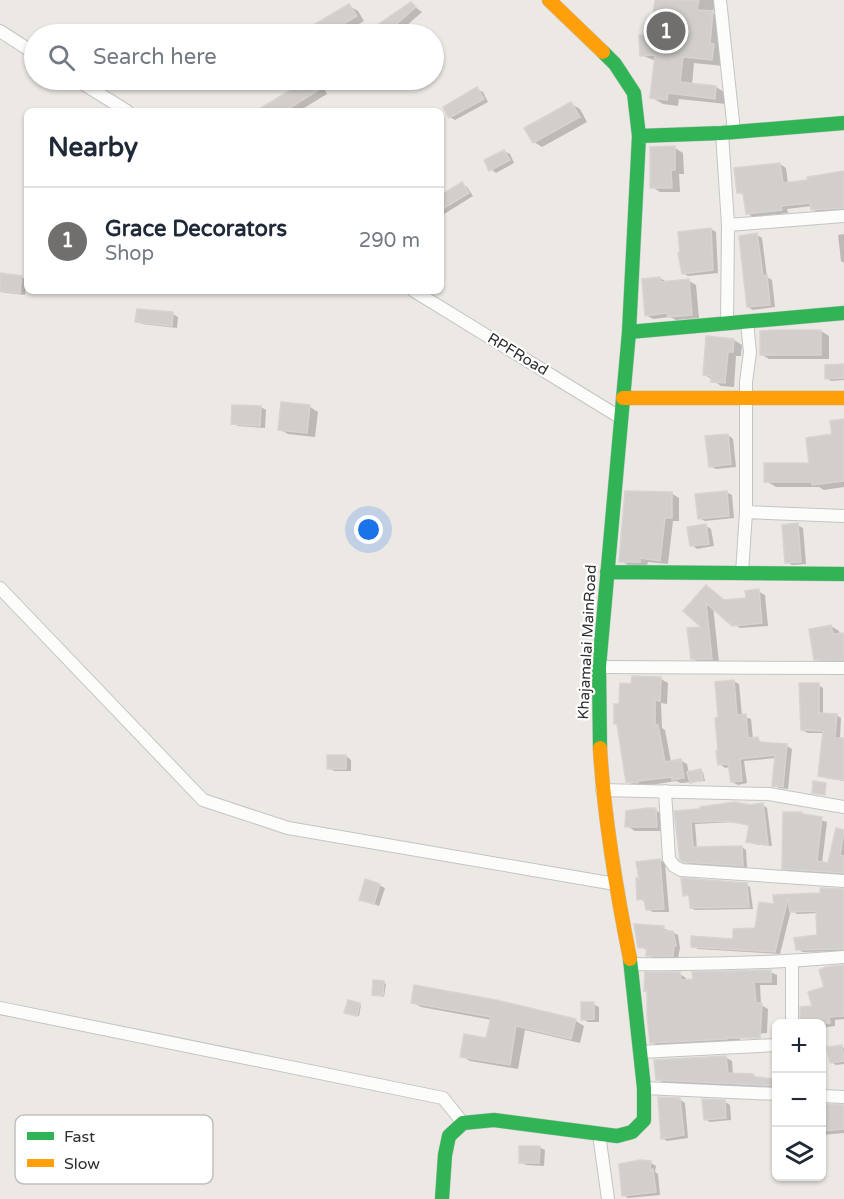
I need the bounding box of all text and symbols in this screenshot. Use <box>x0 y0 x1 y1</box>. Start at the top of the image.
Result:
pin: 1 <box>646 9 686 54</box>
search box <box>24 24 444 90</box>
icon: search <box>45 41 78 74</box>
text: Search here <box>93 44 217 70</box>
text: Nearby <box>48 132 138 163</box>
text: Grace Decorators <box>105 216 287 242</box>
text: 1 <box>61 229 74 253</box>
text: 290 m <box>359 229 420 253</box>
text: Shop <box>105 242 154 266</box>
street label: RPFRoad <box>484 329 552 379</box>
your location <box>354 515 383 544</box>
street label: Khajamalai MainRoad <box>574 564 600 720</box>
map controls <box>772 1019 826 1181</box>
button: + <box>772 1019 826 1073</box>
button: − <box>772 1073 826 1127</box>
legend <box>15 1115 213 1184</box>
text: Fast <box>64 1127 95 1147</box>
button: layers <box>772 1127 826 1181</box>
text: Slow <box>64 1154 100 1174</box>

